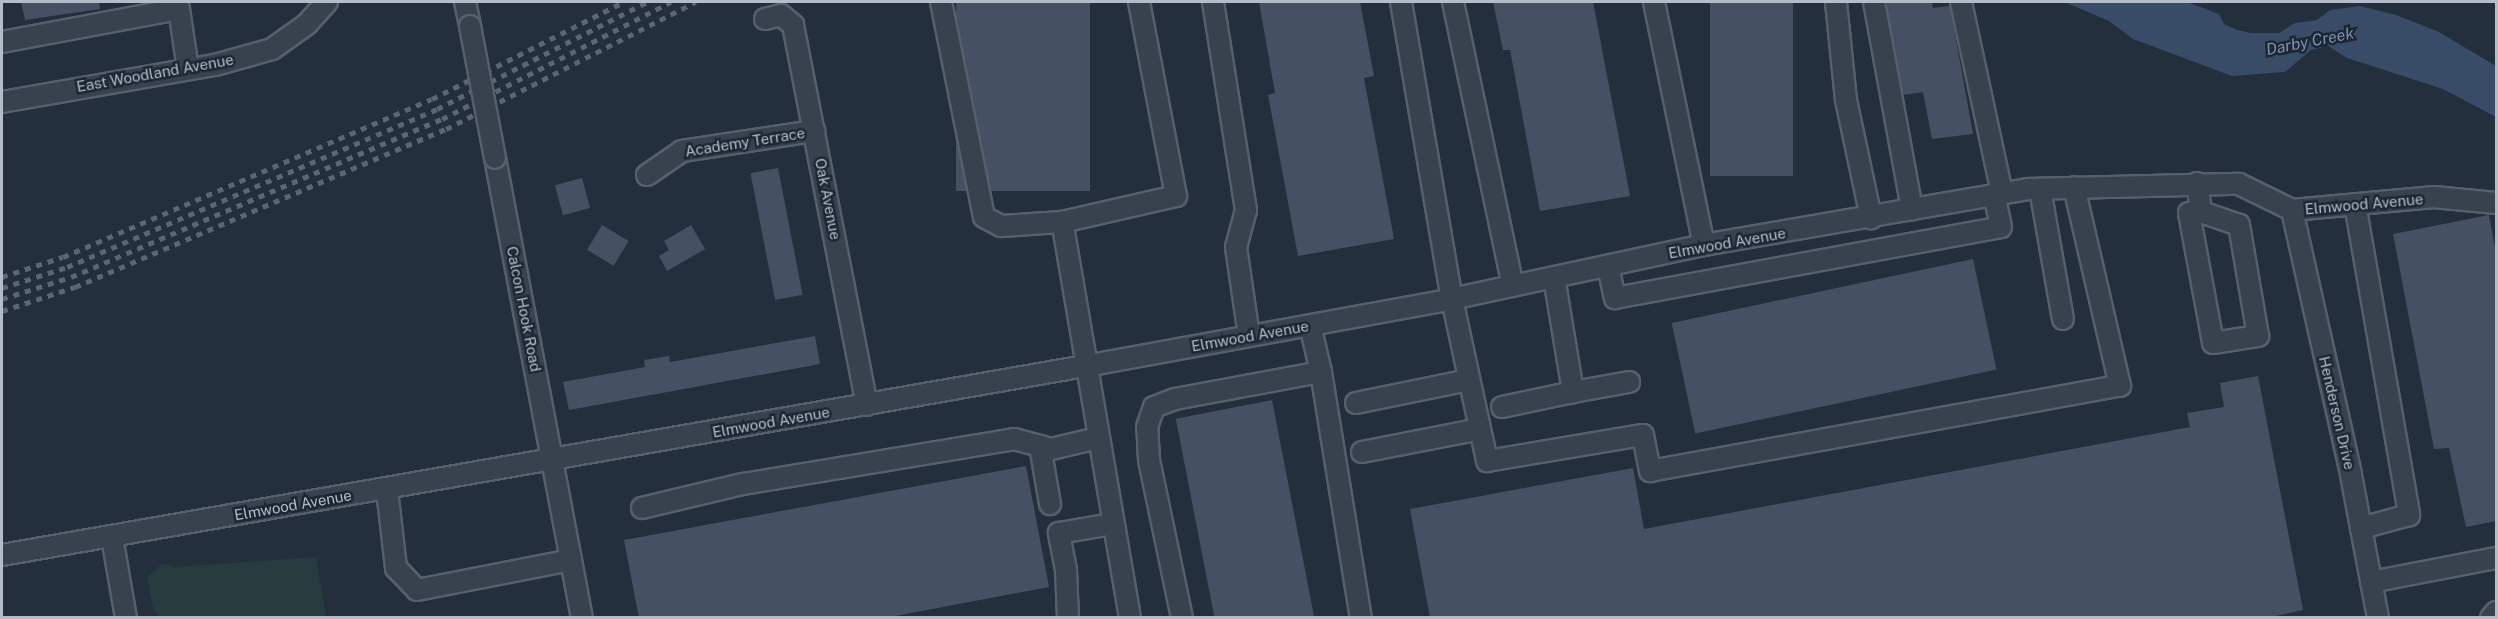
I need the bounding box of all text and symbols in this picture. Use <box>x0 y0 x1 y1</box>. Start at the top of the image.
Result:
water label: Darby Creek <box>2264 24 2356 60</box>
street label: East Woodland Avenue <box>75 50 235 96</box>
street label: Academy Terrace <box>684 124 806 160</box>
street label: Oak Avenue <box>811 157 845 241</box>
street label: Elmwood Avenue <box>2304 190 2424 218</box>
street label: Elmwood Avenue <box>1667 224 1787 262</box>
street label: Calcon Hook Road <box>503 245 545 373</box>
street label: Elmwood Avenue <box>1190 317 1310 355</box>
street label: Henderson Drive <box>2315 354 2359 472</box>
street label: Elmwood Avenue <box>711 403 831 441</box>
street label: Elmwood Avenue <box>233 486 353 524</box>

